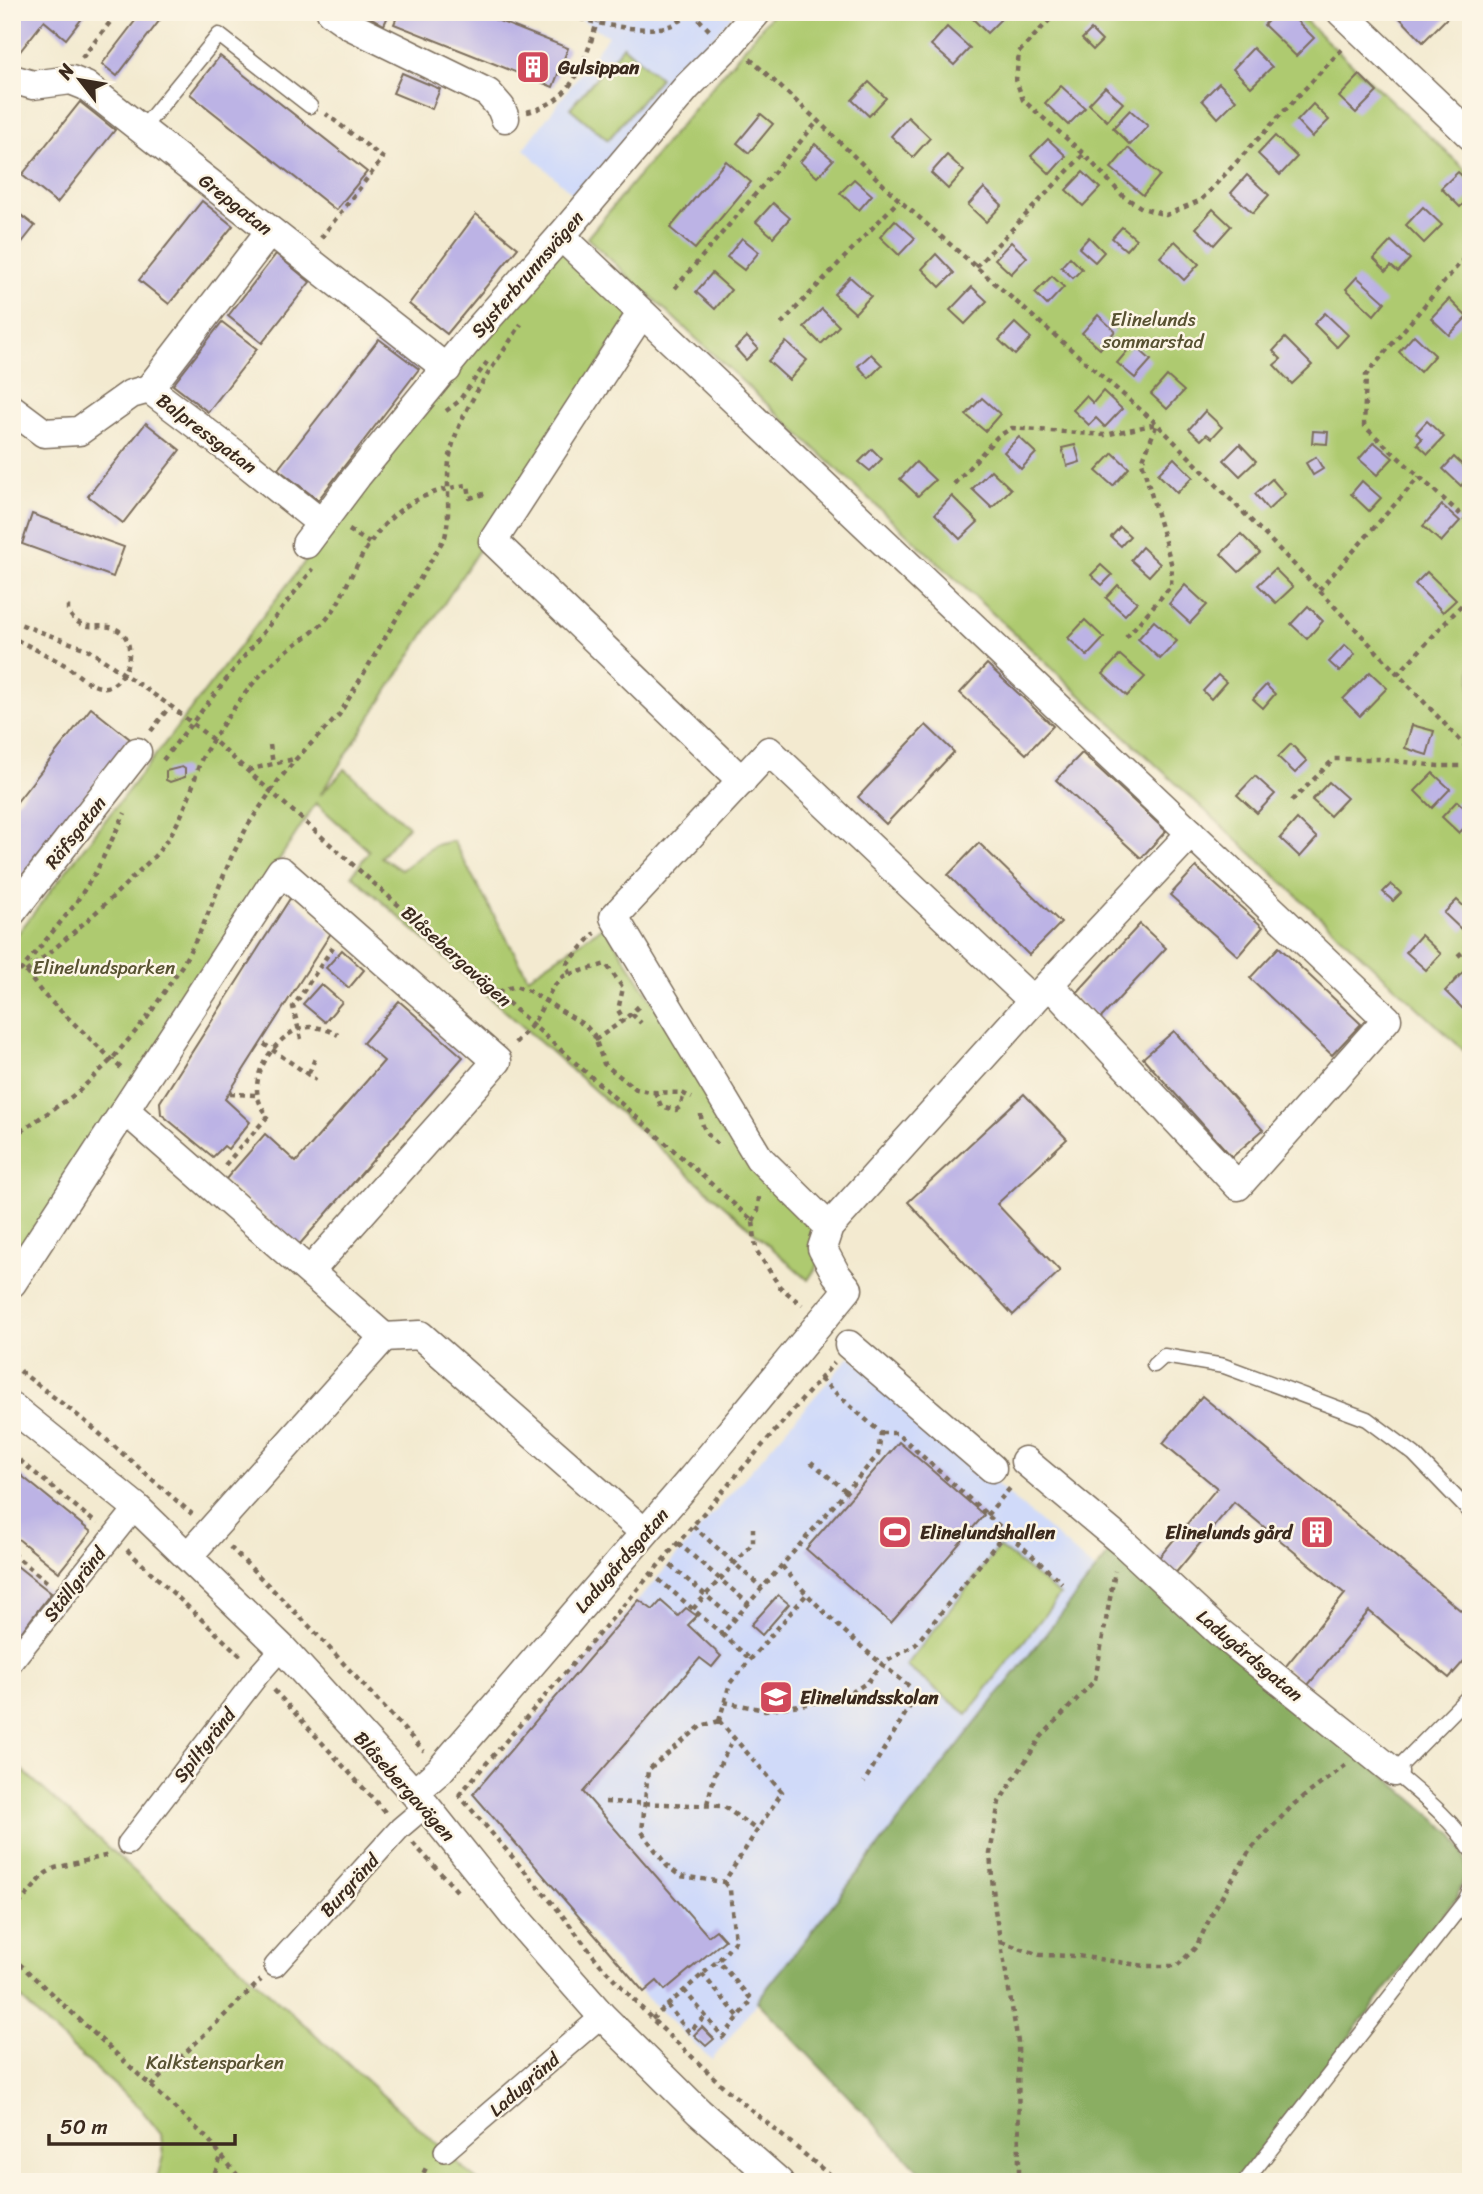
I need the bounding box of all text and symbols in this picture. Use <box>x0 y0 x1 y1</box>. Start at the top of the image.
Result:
north arrow <box>46 46 116 116</box>
building icon: Gulsippan <box>514 48 552 86</box>
place label: Gulsippan <box>557 51 640 84</box>
text: N <box>48 57 84 87</box>
street label: Grepgatan <box>191 165 280 244</box>
street label: Systerbrunnsvägen <box>462 203 592 346</box>
park label: Elinelunds sommarstad <box>1102 303 1205 358</box>
street label: Balpressgatan <box>149 384 264 482</box>
street label: Räfsgatan <box>36 788 115 876</box>
street label: Blåsebergavägen <box>394 897 520 1016</box>
park label: Elinelundsparken <box>33 951 175 984</box>
street label: Ladugårdsgatan <box>566 1500 677 1621</box>
sports icon: Elinelundshallen <box>876 1513 914 1551</box>
building icon: Elinelunds gård <box>1298 1513 1336 1551</box>
place label: Elinelundshallen <box>920 1516 1056 1549</box>
place label: Elinelunds gård <box>1165 1516 1294 1549</box>
street label: Ställgränd <box>34 1538 116 1629</box>
street label: Ladugårdsgatan <box>1189 1601 1311 1710</box>
school or university icon: Elinelundsskolan <box>757 1678 795 1716</box>
place label: Elinelundsskolan <box>800 1681 939 1714</box>
street label: Spiltgränd <box>164 1699 246 1790</box>
street label: Blåsebergavägen <box>345 1723 464 1849</box>
street label: Burgränd <box>311 1845 388 1925</box>
street label: Ladugränd <box>481 2043 568 2125</box>
park label: Kalkstensparken <box>146 2046 284 2079</box>
scale bar <box>49 2103 234 2147</box>
text: 50 m <box>60 2108 108 2146</box>

